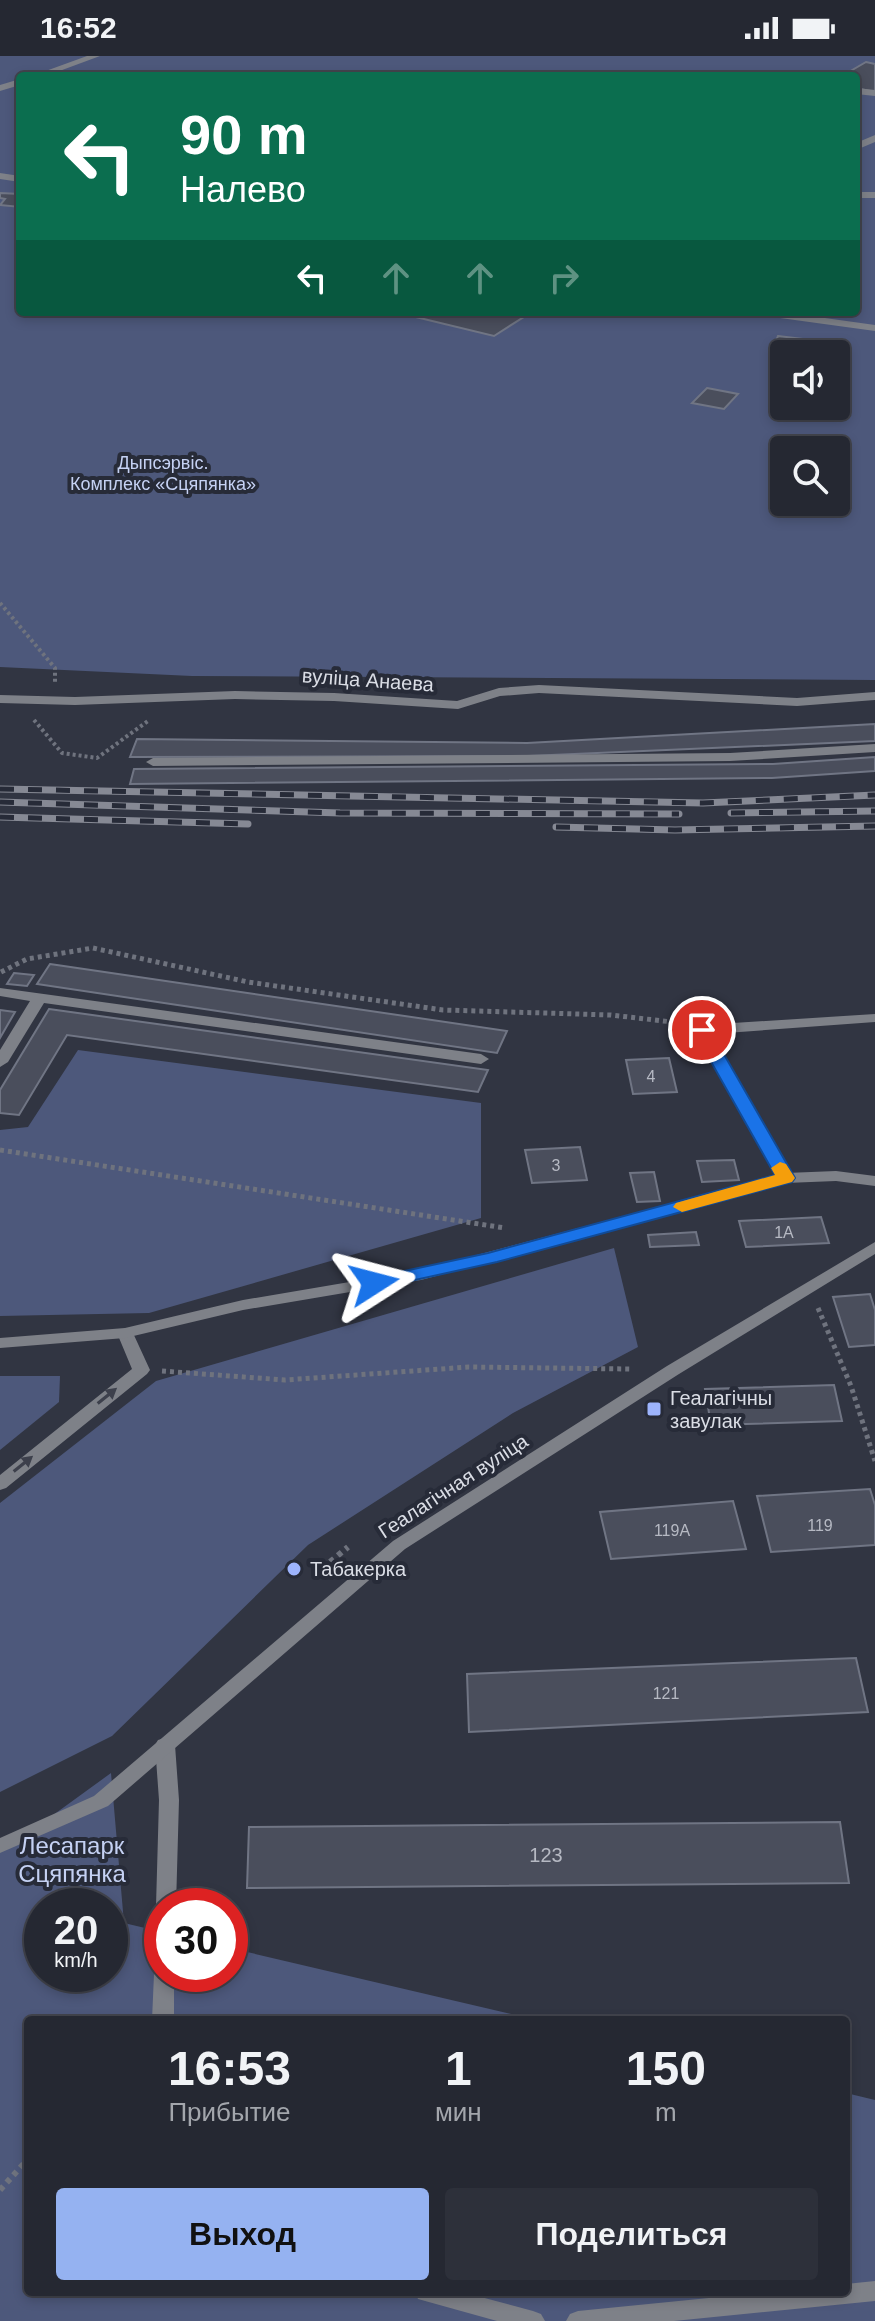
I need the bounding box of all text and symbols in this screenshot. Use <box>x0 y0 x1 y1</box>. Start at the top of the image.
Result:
text: 16:52 <box>40 11 117 44</box>
text: 90 m <box>180 103 308 166</box>
icon: left <box>48 104 152 208</box>
text: Налево <box>180 169 306 210</box>
icon: left <box>290 256 334 300</box>
icon: ahead <box>374 256 418 300</box>
icon: ahead <box>458 256 502 300</box>
icon: right <box>542 256 586 300</box>
map controls <box>770 340 850 516</box>
button: sound <box>770 340 850 420</box>
button: search <box>770 436 850 516</box>
park label: Дыпсэрвіс. Комплекс «Сцяпянка» <box>70 453 256 494</box>
street label: вуліца Анаева <box>301 664 436 696</box>
pin <box>668 996 736 1064</box>
icon: arrive <box>680 1008 724 1052</box>
house number: 4 <box>647 1068 656 1085</box>
house number: 3 <box>552 1157 561 1174</box>
house number: 1А <box>774 1224 794 1241</box>
position arrow <box>332 1241 416 1325</box>
place label: Геалагічны завулак <box>670 1387 772 1432</box>
one-way arrow <box>97 1388 117 1405</box>
marker: Геалагічны завулак <box>645 1400 663 1418</box>
street label: Геалагічная вуліца <box>374 1429 533 1543</box>
one-way arrow <box>13 1456 34 1473</box>
house number: 119 <box>807 1517 833 1534</box>
house number: 119А <box>654 1522 690 1539</box>
place label: Табакерка <box>310 1558 407 1580</box>
marker: Табакерка <box>285 1560 303 1578</box>
house number: 121 <box>653 1685 679 1702</box>
park label: Лесапарк Сцяпянка <box>18 1832 126 1887</box>
house number: 123 <box>529 1844 563 1866</box>
speed limit sign: 30 <box>144 1888 248 1992</box>
text: 20 <box>54 1908 98 1952</box>
text: km/h <box>54 1949 98 1971</box>
text: 16:53 <box>168 2042 291 2095</box>
text: 1 <box>445 2042 472 2095</box>
text: 150 <box>626 2042 706 2095</box>
text: Прибытие <box>168 2097 291 2127</box>
text: мин <box>435 2097 482 2127</box>
text: m <box>655 2097 677 2127</box>
button: Выход <box>56 2188 429 2280</box>
button: Поделиться <box>445 2188 818 2280</box>

